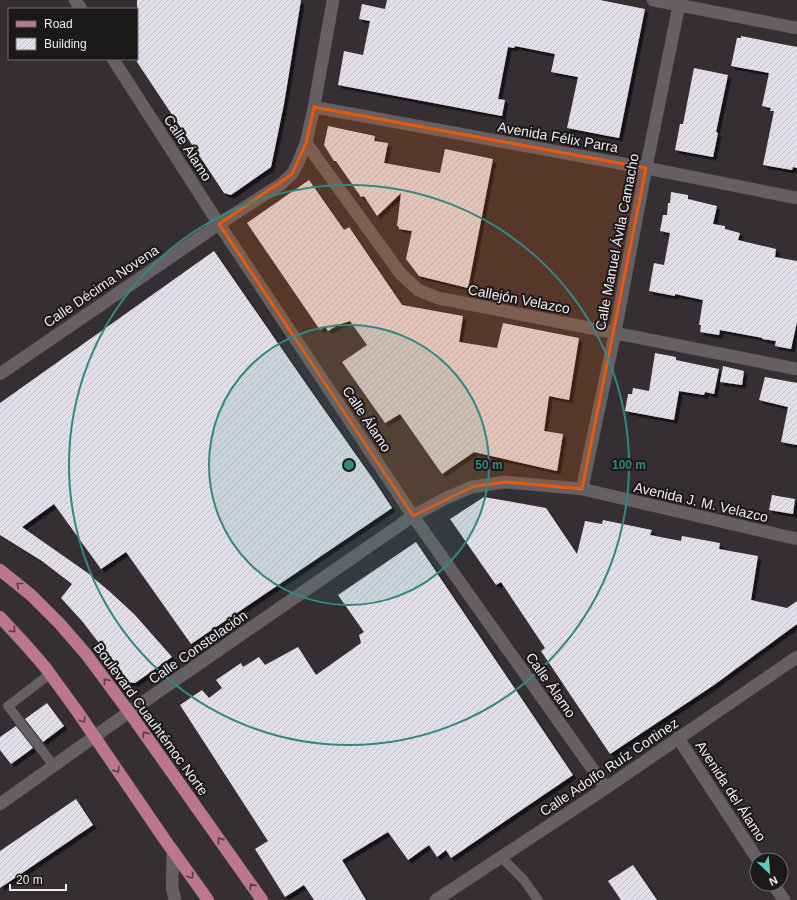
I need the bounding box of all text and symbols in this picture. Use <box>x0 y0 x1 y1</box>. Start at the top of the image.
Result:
legend <box>8 8 138 60</box>
text: Road <box>44 17 73 31</box>
text: Building <box>44 37 87 51</box>
street label: Calle Álamo <box>161 112 215 184</box>
street label: Avenida Félix Parra <box>497 119 620 155</box>
street label: Calle Manuel Ávila Camacho <box>592 152 642 332</box>
street label: Calle Décima Novena <box>40 241 162 330</box>
street label: Callejón Velazco <box>467 281 572 317</box>
street label: Calle Álamo <box>339 383 395 455</box>
centre of rings <box>342 458 356 472</box>
text: 50 m <box>475 458 503 472</box>
text: 100 m <box>612 458 646 472</box>
street label: Avenida J. M. Velazco <box>632 479 770 525</box>
one-way arrow <box>16 582 23 589</box>
street label: Calle Constelación <box>146 607 250 687</box>
one-way arrow <box>8 625 16 633</box>
street label: Boulevard Cuauhtémoc Norte <box>90 640 212 798</box>
street label: Calle Álamo <box>523 649 579 721</box>
one-way arrow <box>104 678 111 685</box>
one-way arrow <box>78 715 85 722</box>
street label: Calle Adolfo Ruíz Cortinez <box>537 715 681 819</box>
one-way arrow <box>142 731 150 738</box>
street label: Avenida del Álamo <box>693 738 770 844</box>
one-way arrow <box>112 765 119 772</box>
one-way arrow <box>218 838 225 845</box>
north arrow <box>749 852 789 892</box>
scale bar <box>10 866 66 892</box>
one-way arrow <box>186 872 194 879</box>
text: 20 m <box>16 873 43 887</box>
text: N <box>767 874 780 888</box>
one-way arrow <box>249 883 257 890</box>

